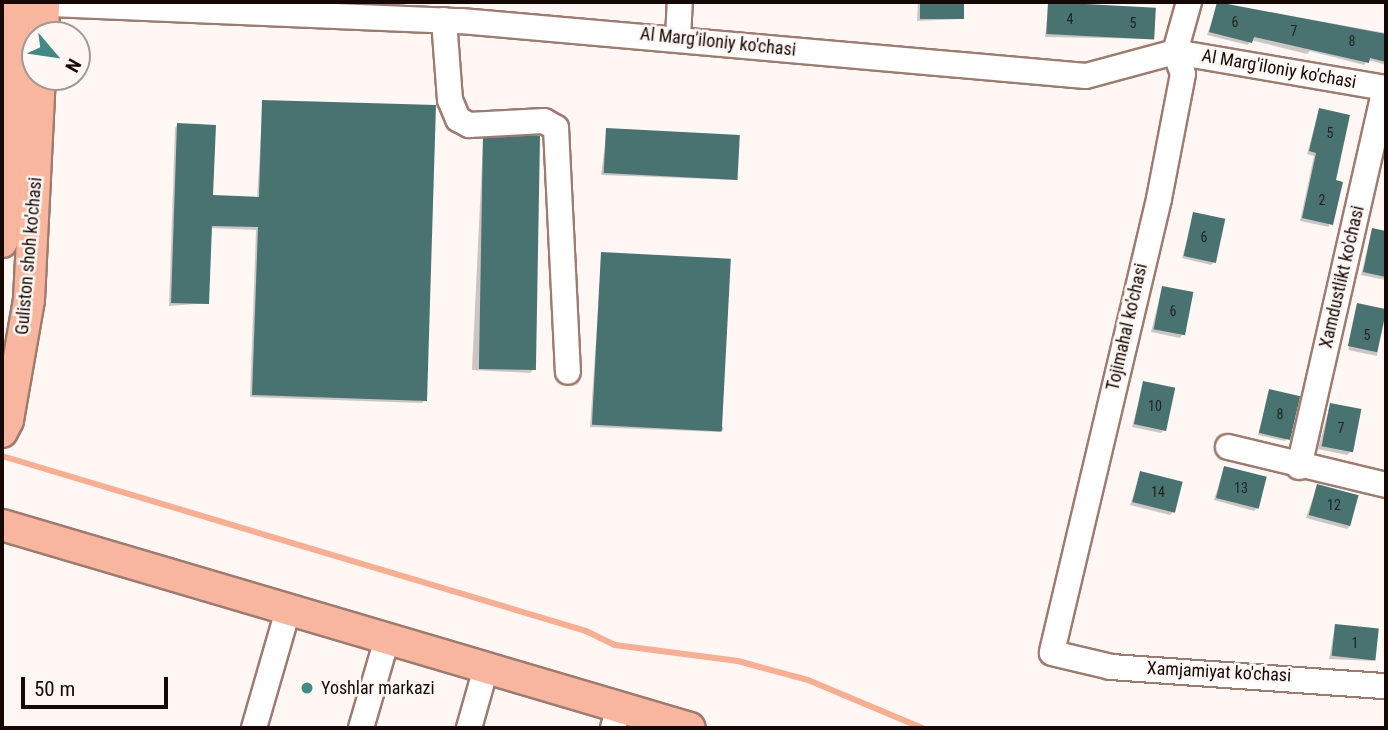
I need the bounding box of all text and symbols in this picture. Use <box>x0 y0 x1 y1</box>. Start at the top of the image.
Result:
house number: 4 <box>1067 11 1073 27</box>
house number: 6 <box>1232 14 1238 30</box>
house number: 5 <box>1130 15 1136 31</box>
north arrow <box>21 21 91 91</box>
street label: Al Marg'iloniy ko'chasi <box>639 23 797 61</box>
house number: 7 <box>1291 23 1297 39</box>
house number: 8 <box>1349 33 1355 49</box>
street label: Al Marg'iloniy ko'chasi <box>1200 45 1358 93</box>
text: N <box>60 55 86 76</box>
house number: 5 <box>1327 125 1333 141</box>
street label: Guliston shoh ko'chasi <box>11 176 47 336</box>
house number: 2 <box>1319 192 1325 208</box>
street label: Xamdustlikt ko'chasi <box>1315 204 1369 350</box>
house number: 6 <box>1201 229 1207 245</box>
street label: Tojimahal ko'chasi <box>1102 261 1152 393</box>
house number: 6 <box>1170 303 1176 319</box>
house number: 5 <box>1364 327 1370 343</box>
house number: 10 <box>1148 398 1162 414</box>
house number: 8 <box>1277 406 1283 422</box>
house number: 7 <box>1338 420 1344 436</box>
house number: 13 <box>1234 480 1248 496</box>
house number: 14 <box>1151 484 1165 500</box>
house number: 12 <box>1327 497 1341 513</box>
house number: 1 <box>1352 635 1358 651</box>
street label: Xamjamiyat ko'chasi <box>1146 657 1292 687</box>
scale bar <box>24 664 172 708</box>
text: 50 m <box>34 677 75 701</box>
place label: Yoshlar markazi <box>321 677 435 699</box>
marker: Yoshlar markazi <box>299 680 315 696</box>

